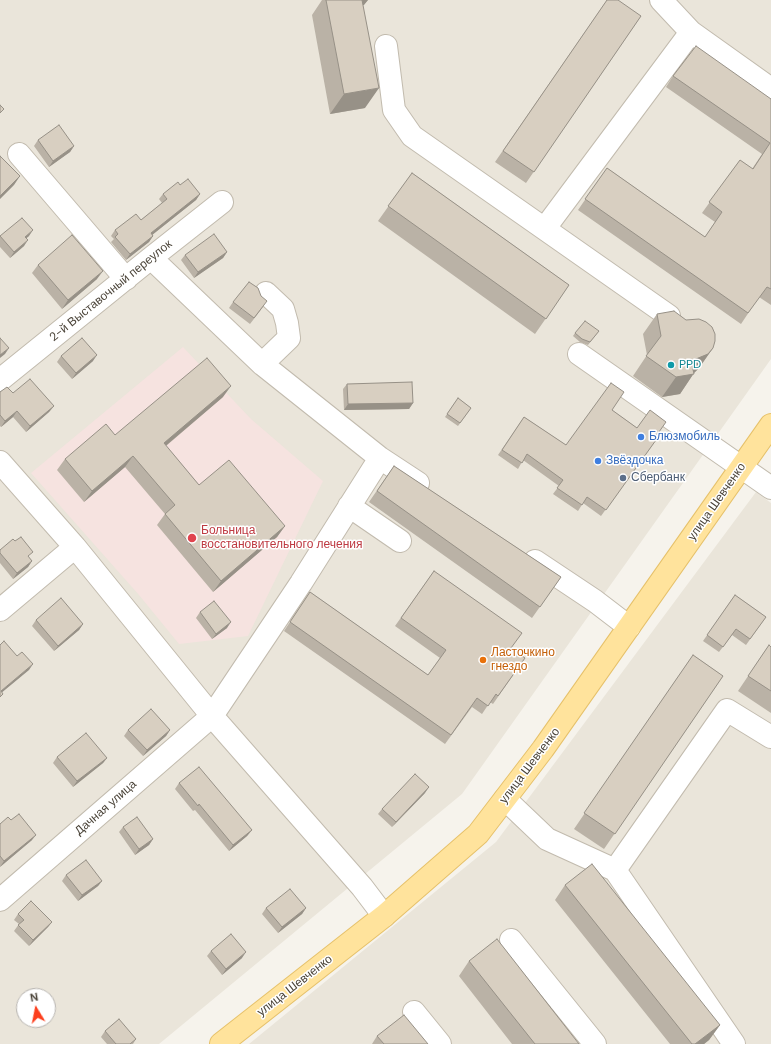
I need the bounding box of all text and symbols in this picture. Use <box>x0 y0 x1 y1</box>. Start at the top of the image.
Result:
street label: 2-й Выставочный переулок <box>47 237 175 345</box>
place label: PPD <box>679 358 701 372</box>
marker: PPD <box>666 360 676 370</box>
place label: Блюзмобиль <box>649 430 720 444</box>
marker: Блюзмобиль <box>636 432 646 442</box>
place label: Звёздочка <box>606 454 663 468</box>
marker: Звёздочка <box>593 456 603 466</box>
street label: улица Шевченко <box>685 460 749 544</box>
place label: Сбербанк <box>631 471 685 485</box>
marker: Сбербанк <box>618 473 628 483</box>
place label: Больница восстановительного лечения <box>201 524 363 552</box>
marker: Больница восстановительного лечения <box>186 532 198 544</box>
place label: Ласточкино гнездо <box>491 646 555 674</box>
marker: Ласточкино гнездо <box>478 655 488 665</box>
street label: улица Шевченко <box>497 725 563 807</box>
street label: Дачная улица <box>72 777 140 839</box>
street label: улица Шевченко <box>255 952 335 1020</box>
north arrow <box>16 988 56 1028</box>
text: N <box>29 990 39 1005</box>

